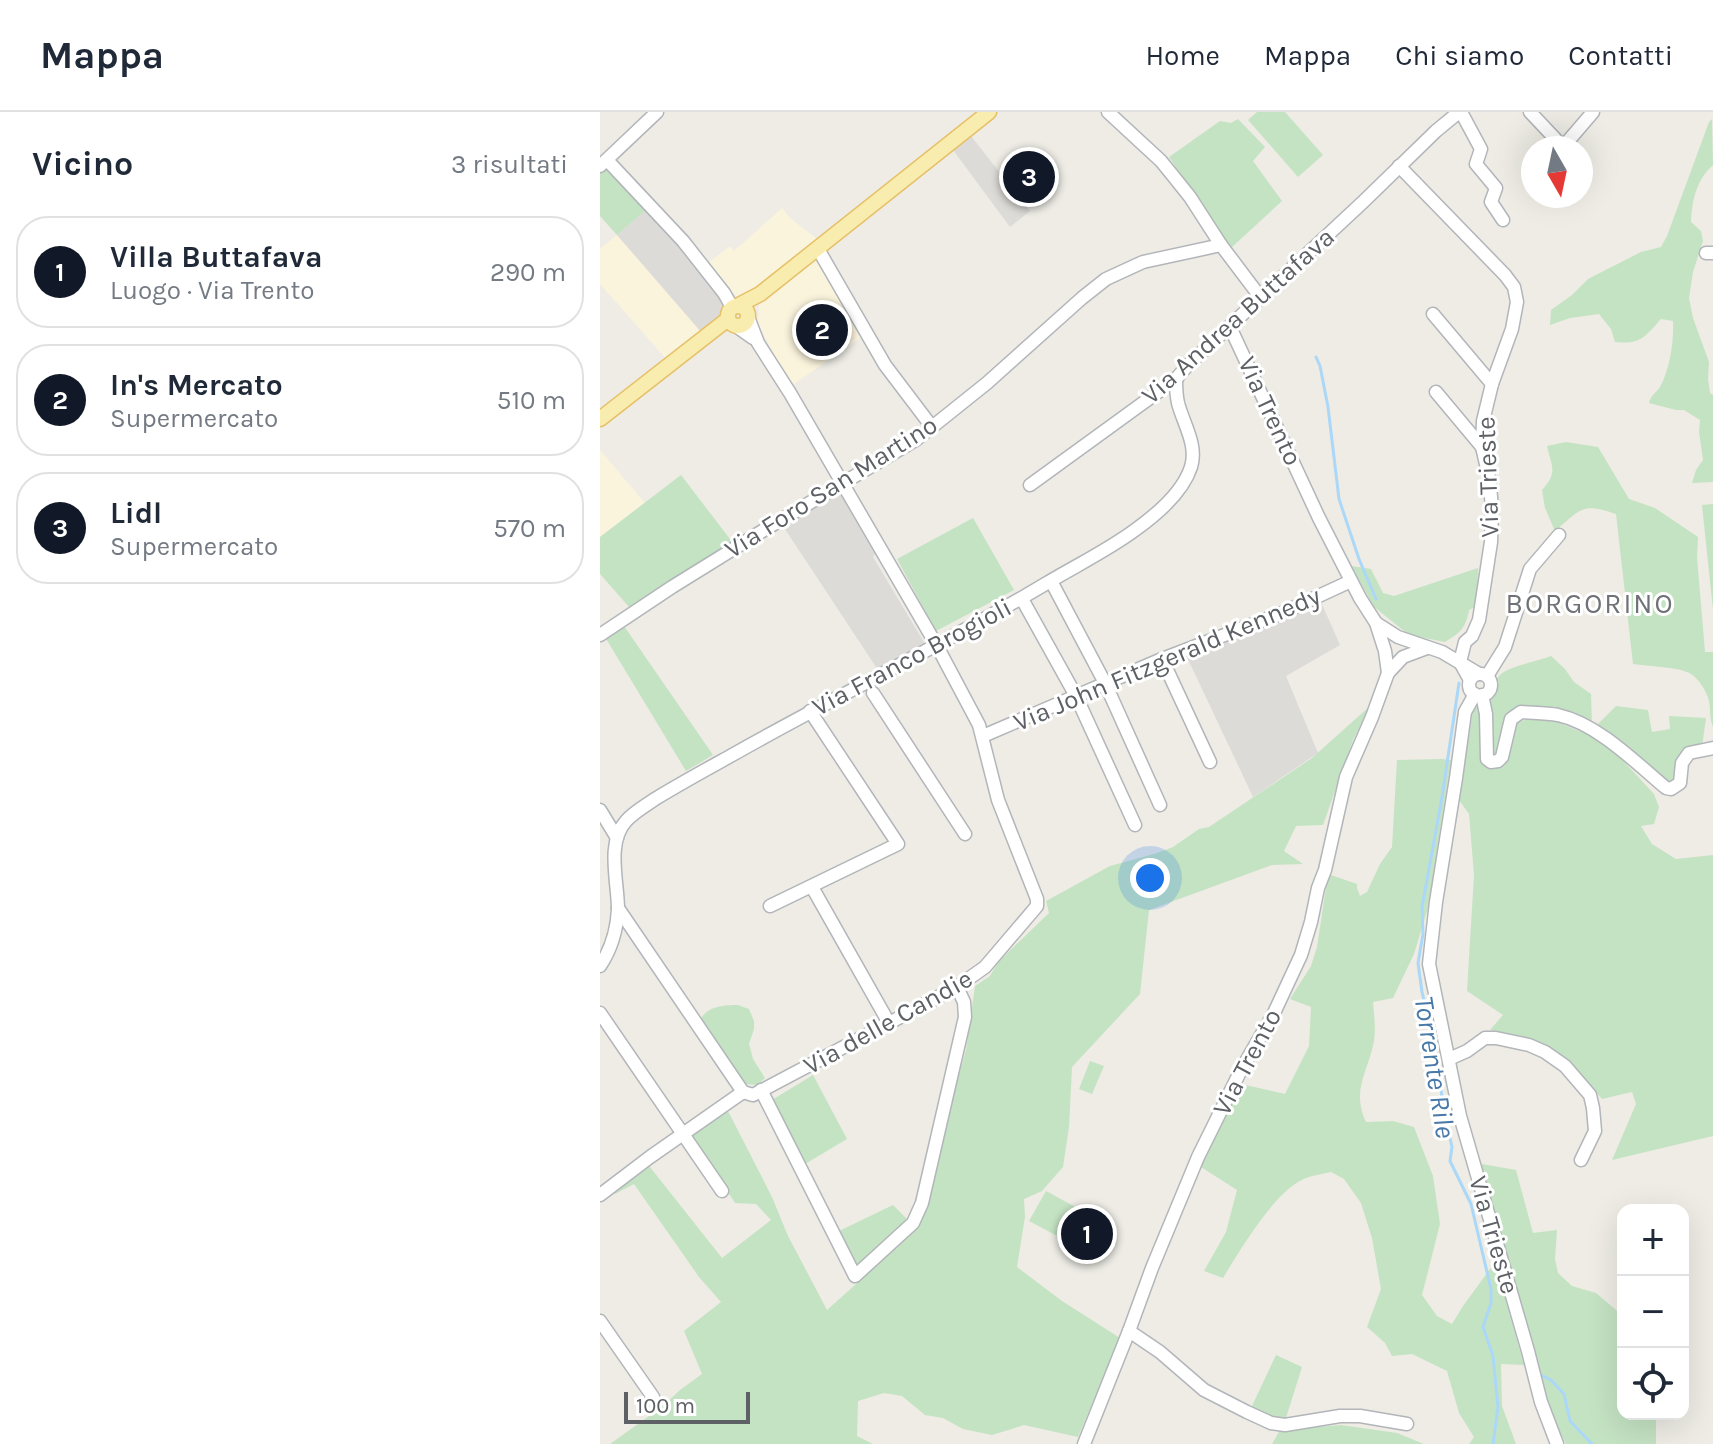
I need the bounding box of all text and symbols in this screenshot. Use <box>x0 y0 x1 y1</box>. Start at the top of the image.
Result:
text: Mappa <box>40 33 164 78</box>
text: Home <box>1145 39 1220 72</box>
text: Mappa <box>1264 39 1351 72</box>
text: Chi siamo <box>1395 39 1524 72</box>
text: Contatti <box>1568 39 1673 72</box>
north arrow <box>1521 136 1593 208</box>
text: Vicino <box>32 144 133 184</box>
pin: 3 <box>1003 147 1055 207</box>
text: 3 risultati <box>451 149 568 180</box>
street label: Via Andrea Buttafava <box>1135 221 1341 411</box>
text: Villa Buttafava <box>110 239 323 275</box>
text: 1 <box>55 257 65 288</box>
text: 290 m <box>490 257 566 288</box>
text: Luogo · Via Trento <box>110 275 314 306</box>
pin: 2 <box>796 300 848 360</box>
street label: Via Trento <box>1231 352 1309 470</box>
text: In's Mercato <box>110 367 283 403</box>
text: 2 <box>52 385 68 416</box>
text: 510 m <box>497 385 566 416</box>
text: Supermercato <box>110 403 278 434</box>
street label: Via Foro San Martino <box>719 409 943 565</box>
street label: Via Trieste <box>1470 416 1506 538</box>
text: Lidl <box>110 495 162 531</box>
text: 3 <box>52 513 68 544</box>
text: 570 m <box>493 513 566 544</box>
text: Supermercato <box>110 531 278 562</box>
street label: Via John Fitzgerald Kennedy <box>1009 580 1325 738</box>
district label: BORGORINO <box>1506 587 1674 620</box>
street label: Via Franco Brogioli <box>807 591 1017 723</box>
your location <box>1130 858 1170 898</box>
street label: Via delle Candie <box>798 963 978 1081</box>
water label: Torrente Rile <box>1408 994 1463 1140</box>
street label: Via Trento <box>1206 1003 1288 1121</box>
street label: Via Trieste <box>1462 1172 1526 1298</box>
pin: 1 <box>1061 1204 1113 1264</box>
map controls <box>1617 1204 1689 1420</box>
button: + <box>1617 1204 1689 1276</box>
button: − <box>1617 1276 1689 1348</box>
button: locate <box>1617 1348 1689 1420</box>
scale bar <box>624 1388 750 1424</box>
text: 100 m <box>636 1393 695 1419</box>

